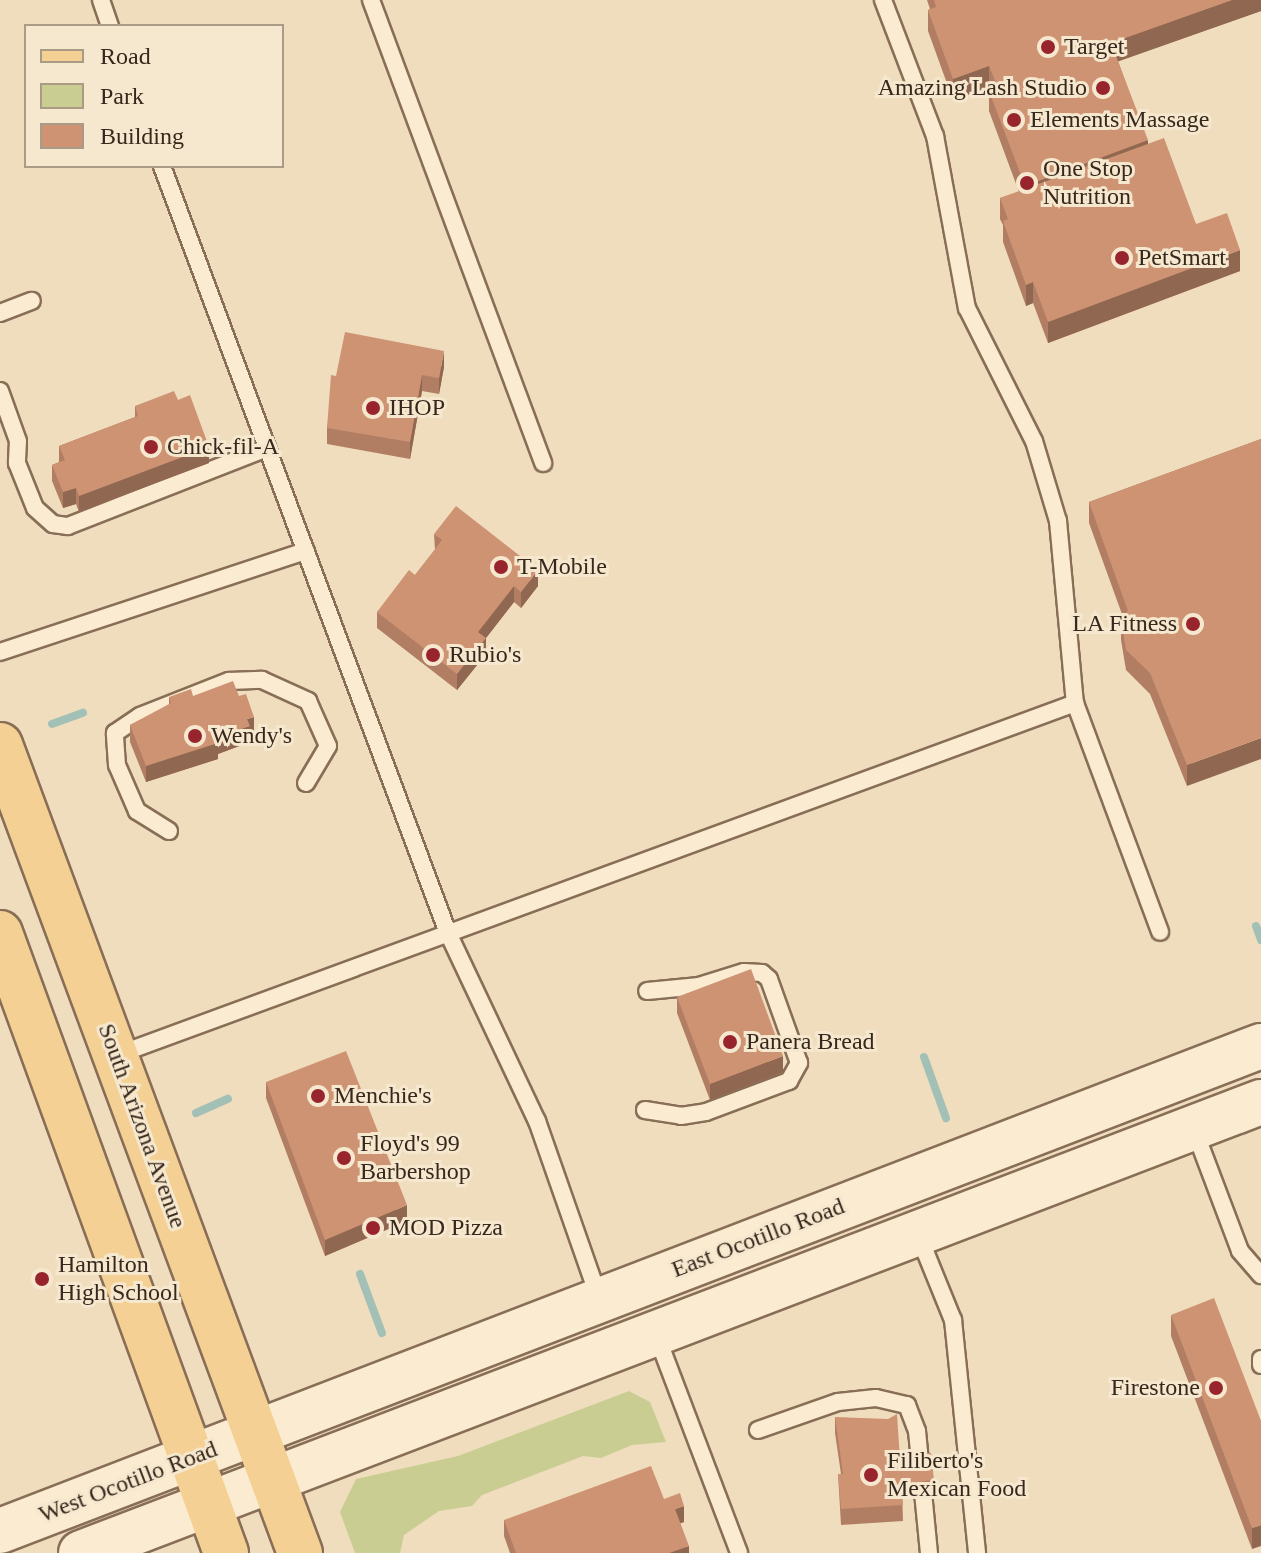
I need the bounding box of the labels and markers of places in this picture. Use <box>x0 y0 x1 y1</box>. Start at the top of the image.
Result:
place label: Target <box>1064 33 1125 61</box>
marker: Target <box>1039 38 1057 56</box>
place label: Amazing Lash Studio <box>878 74 1087 102</box>
marker: Amazing Lash Studio <box>1094 79 1112 97</box>
place label: Elements Massage <box>1030 106 1209 134</box>
marker: Elements Massage <box>1005 111 1023 129</box>
place label: One Stop Nutrition <box>1043 155 1133 211</box>
marker: One Stop Nutrition <box>1018 174 1036 192</box>
place label: PetSmart <box>1138 244 1226 272</box>
marker: PetSmart <box>1113 249 1131 267</box>
place label: IHOP <box>389 394 445 422</box>
marker: IHOP <box>364 399 382 417</box>
place label: Chick-fil-A <box>167 433 279 461</box>
marker: Chick-fil-A <box>142 438 160 456</box>
place label: T-Mobile <box>517 553 607 581</box>
marker: T-Mobile <box>492 558 510 576</box>
place label: LA Fitness <box>1071 610 1177 638</box>
marker: LA Fitness <box>1184 615 1202 633</box>
place label: Rubio's <box>449 641 521 669</box>
marker: Rubio's <box>424 646 442 664</box>
place label: Wendy's <box>211 722 292 750</box>
marker: Wendy's <box>186 727 204 745</box>
place label: Panera Bread <box>746 1028 875 1056</box>
marker: Panera Bread <box>721 1033 739 1051</box>
place label: Menchie's <box>334 1082 432 1110</box>
marker: Menchie's <box>309 1087 327 1105</box>
place label: Floyd's 99 Barbershop <box>360 1130 471 1186</box>
marker: Floyd's 99 Barbershop <box>335 1149 353 1167</box>
place label: MOD Pizza <box>389 1214 503 1242</box>
marker: MOD Pizza <box>364 1219 382 1237</box>
place label: Hamilton High School <box>58 1251 179 1307</box>
marker: Hamilton High School <box>33 1270 51 1288</box>
place label: Firestone <box>1111 1374 1200 1402</box>
marker: Firestone <box>1207 1379 1225 1397</box>
place label: Filiberto's Mexican Food <box>887 1447 1026 1503</box>
marker: Filiberto's Mexican Food <box>862 1466 880 1484</box>

